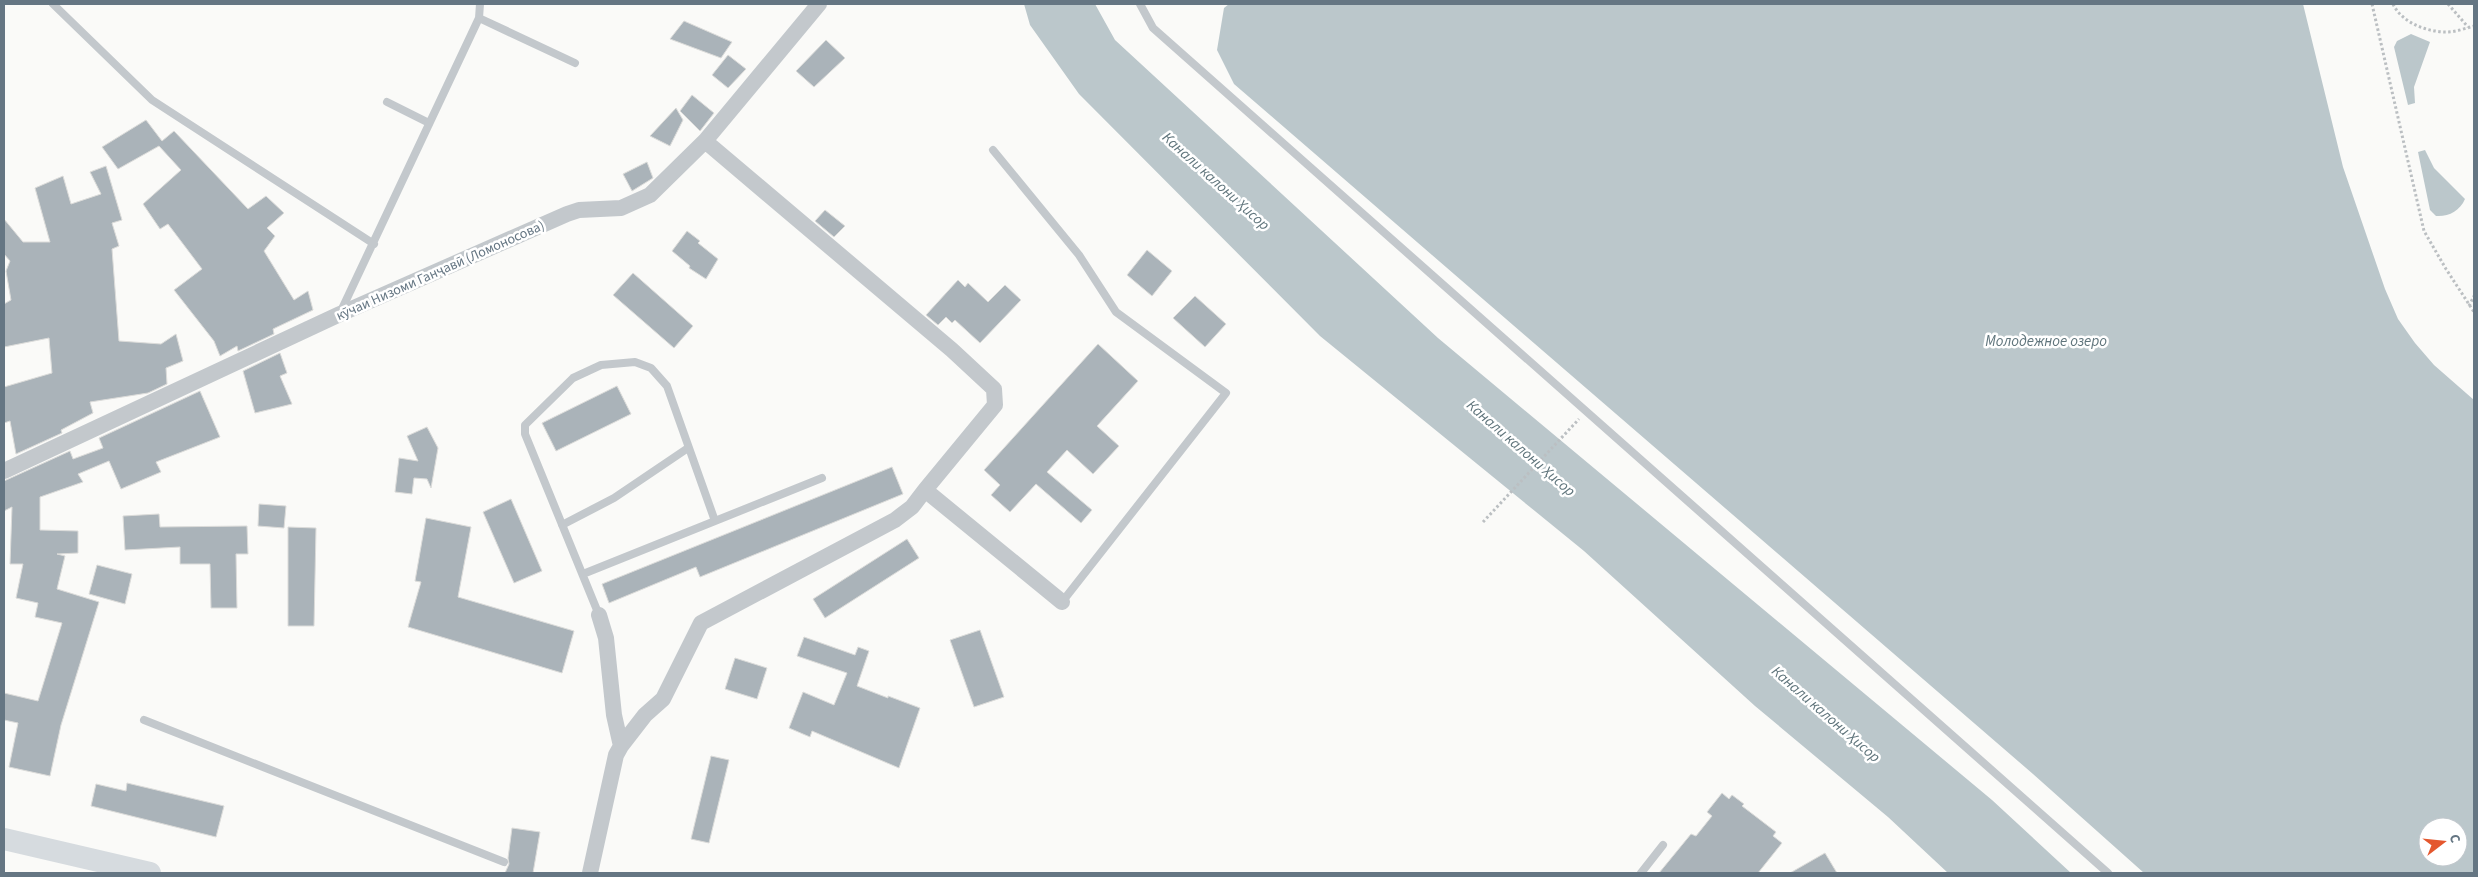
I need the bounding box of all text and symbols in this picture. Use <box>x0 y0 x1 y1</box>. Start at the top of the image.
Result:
water label: Канали калони Ҳисор <box>1157 127 1274 235</box>
street label: кӯчаи Низоми Ганҷавӣ (Ломоносова) <box>333 216 548 326</box>
water label: Молодежное озеро <box>1985 331 2107 352</box>
water label: Канали калони Ҳисор <box>1462 395 1580 502</box>
water label: Канали калони Ҳисор <box>1767 661 1885 768</box>
north arrow <box>2418 817 2468 867</box>
text: С <box>2444 832 2465 845</box>

